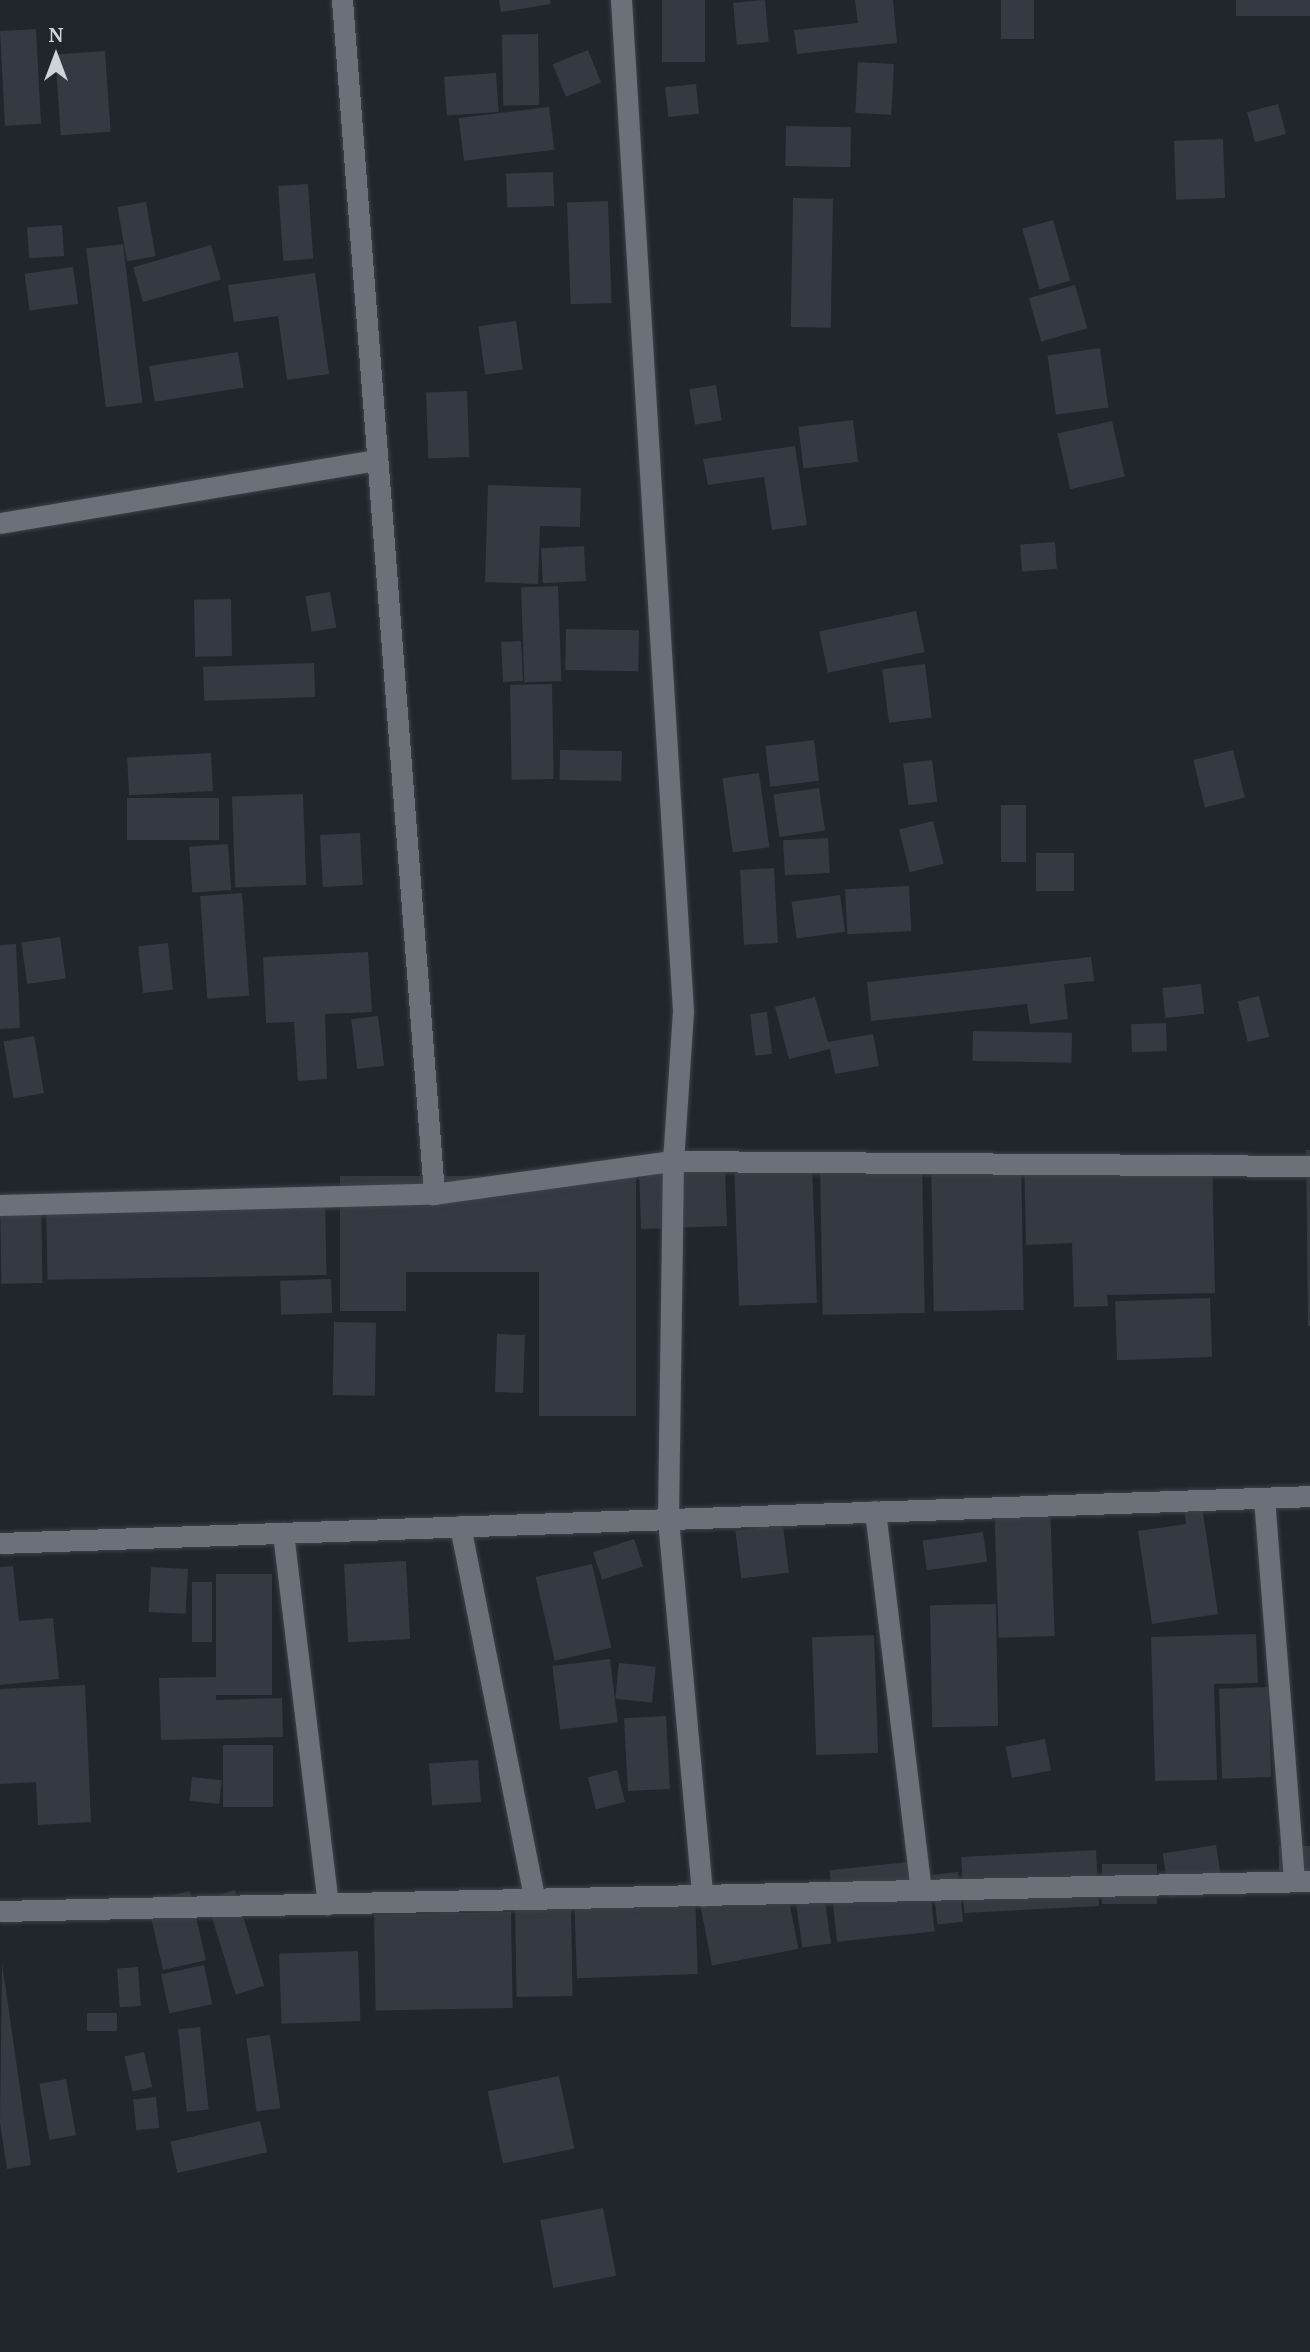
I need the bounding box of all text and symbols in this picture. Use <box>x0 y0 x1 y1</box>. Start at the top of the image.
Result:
north arrow <box>21 21 91 91</box>
text: N <box>49 22 63 48</box>

